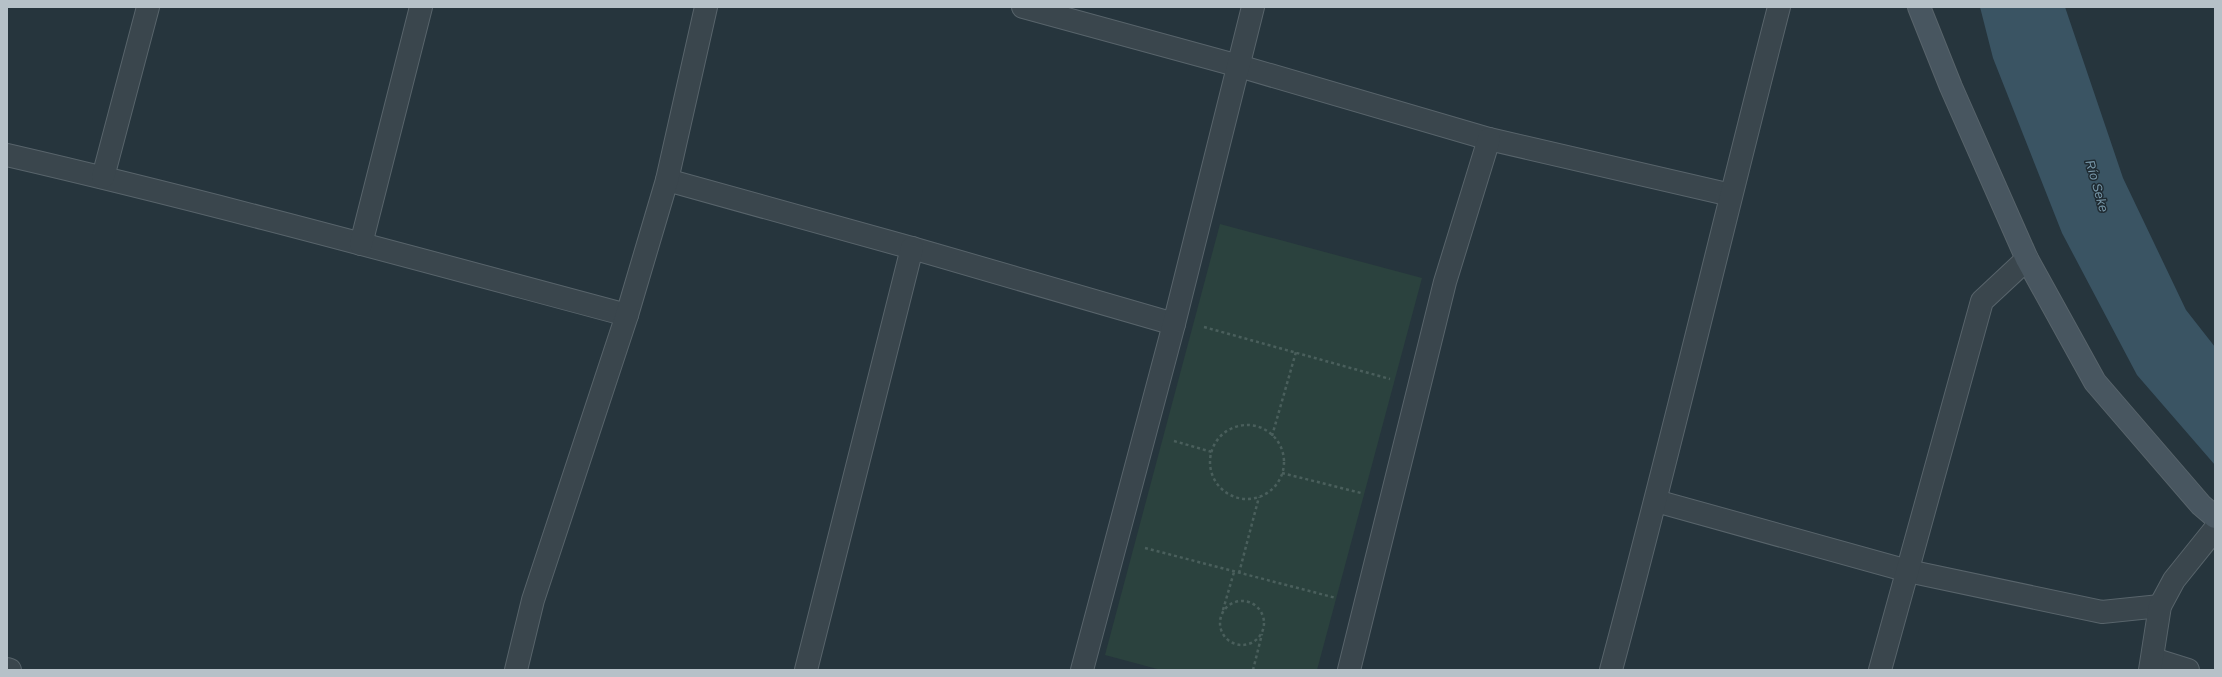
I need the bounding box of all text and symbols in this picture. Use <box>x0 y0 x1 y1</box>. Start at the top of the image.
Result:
water label: Río Seke <box>2082 158 2112 214</box>

